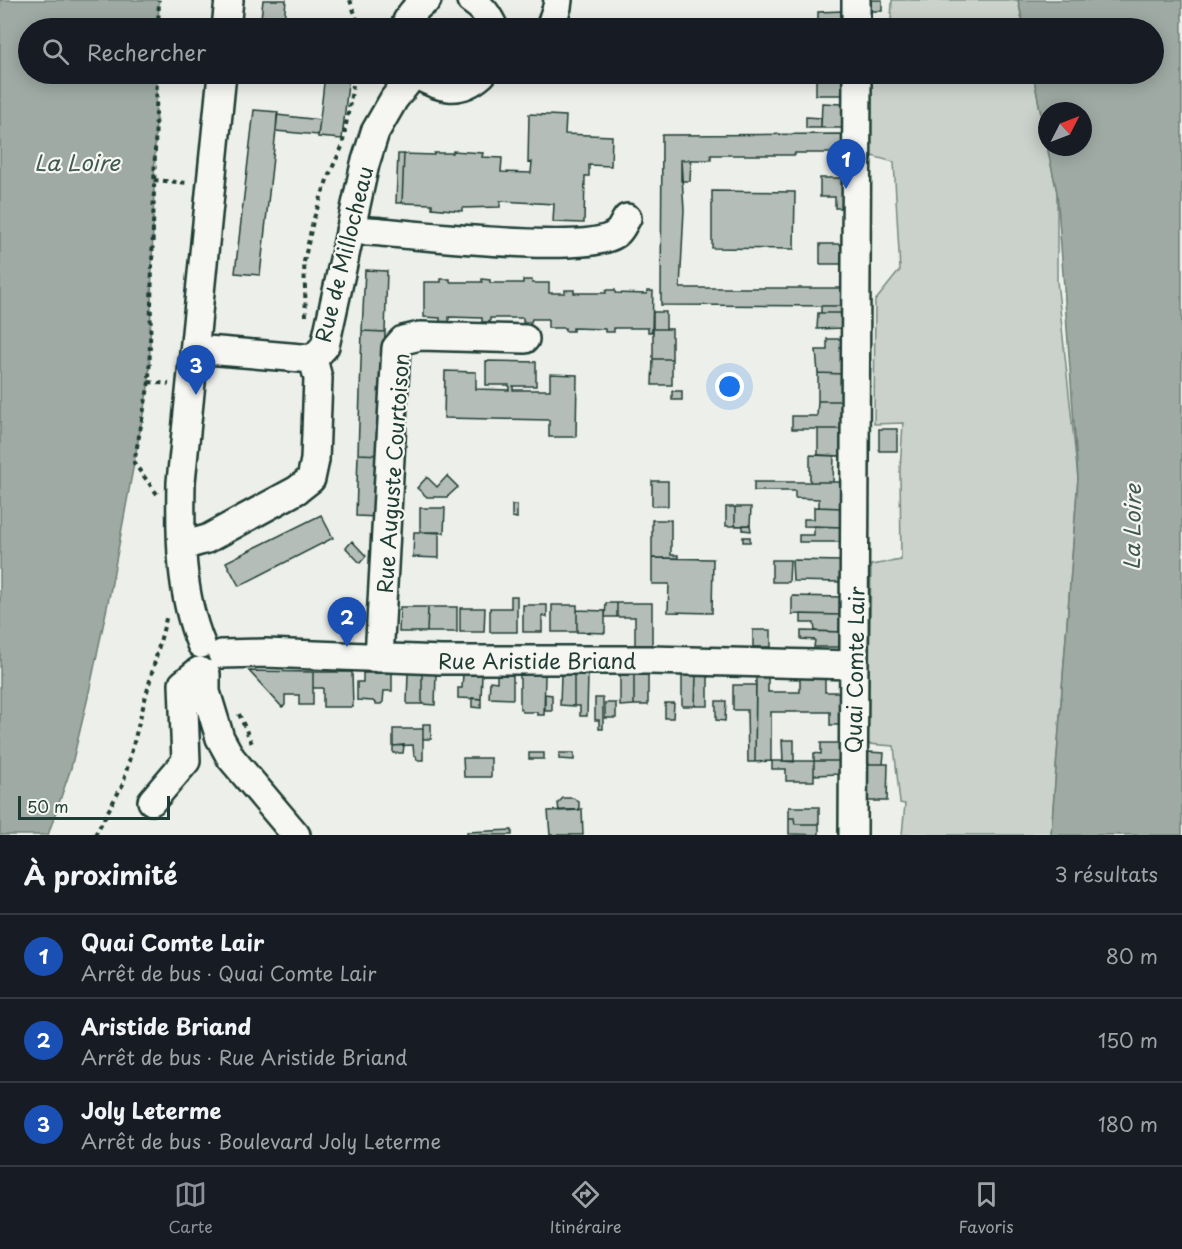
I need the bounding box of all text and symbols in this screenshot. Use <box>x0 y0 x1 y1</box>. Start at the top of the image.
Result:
search box <box>18 18 1164 84</box>
icon: search <box>39 35 72 68</box>
text: Rechercher <box>87 35 206 68</box>
north arrow <box>1038 102 1092 156</box>
pin: 1 <box>826 140 866 189</box>
water label: La Loire <box>34 145 121 178</box>
street label: Rue de Millocheau <box>306 162 380 346</box>
pin: 3 <box>176 346 216 395</box>
street label: Rue Auguste Courtoison <box>368 352 416 594</box>
your location <box>715 372 744 401</box>
water label: La Loire <box>1114 483 1148 570</box>
street label: Quai Comte Lair <box>837 586 871 754</box>
pin: 2 <box>328 598 366 647</box>
street label: Rue Aristide Briand <box>438 644 636 676</box>
scale bar <box>18 793 170 820</box>
text: 50 m <box>27 794 68 818</box>
text: À proximité <box>24 855 178 894</box>
text: 3 résultats <box>1055 859 1158 889</box>
text: Quai Comte Lair <box>81 925 264 958</box>
text: 1 <box>39 941 48 971</box>
text: 80 m <box>1106 941 1158 971</box>
text: Arrêt de bus · Quai Comte Lair <box>81 958 376 988</box>
text: Aristide Briand <box>81 1009 251 1042</box>
text: 2 <box>36 1025 51 1055</box>
text: 150 m <box>1098 1025 1158 1055</box>
text: Arrêt de bus · Rue Aristide Briand <box>81 1042 407 1072</box>
text: Joly Leterme <box>81 1093 221 1126</box>
text: 3 <box>37 1109 50 1139</box>
text: 180 m <box>1098 1109 1158 1139</box>
text: Arrêt de bus · Boulevard Joly Leterme <box>81 1126 441 1156</box>
tab: Carte <box>168 1178 213 1238</box>
tab: Itinéraire <box>550 1178 622 1238</box>
tab: Favoris <box>959 1178 1014 1238</box>

